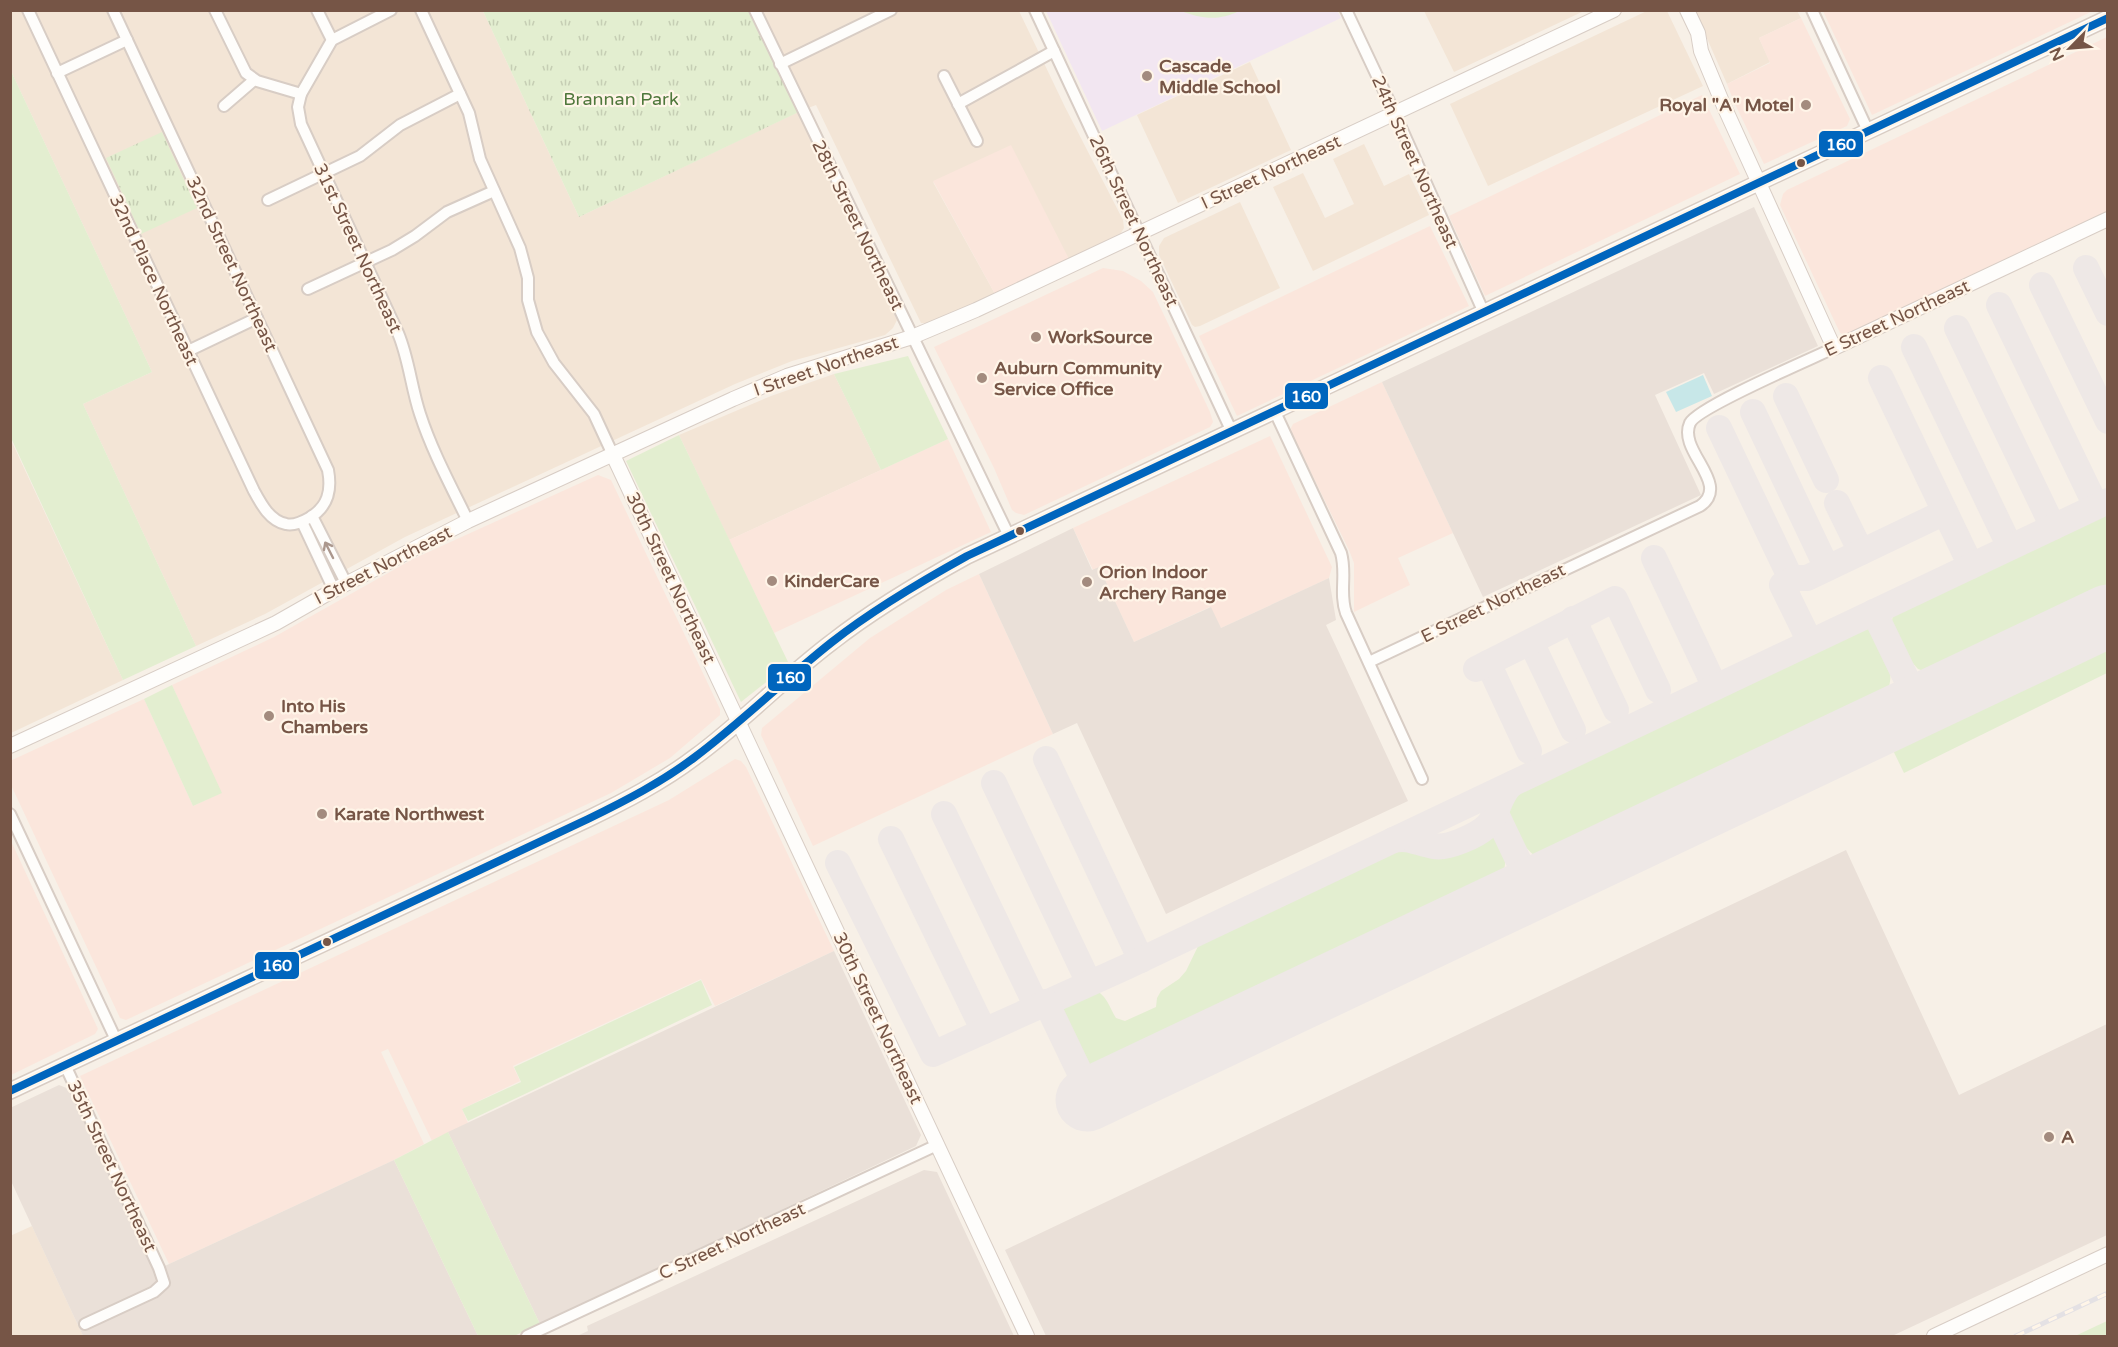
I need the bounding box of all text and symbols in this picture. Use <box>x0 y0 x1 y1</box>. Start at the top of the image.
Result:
north arrow <box>2040 18 2100 78</box>
text: N <box>2046 44 2069 64</box>
place label: Cascade Middle School <box>1159 55 1281 98</box>
marker: Cascade Middle School <box>1140 69 1154 83</box>
street label: 24th Street Northeast <box>1367 72 1463 252</box>
park label: Brannan Park <box>563 88 679 110</box>
place label: Royal "A" Motel <box>1659 94 1794 116</box>
marker: Royal "A" Motel <box>1799 98 1813 112</box>
street label: I Street Northeast <box>1198 130 1344 214</box>
line badge: 160 <box>1818 130 1864 158</box>
street label: 26th Street Northeast <box>1085 132 1184 310</box>
text: 160 <box>1826 135 1856 155</box>
street label: 28th Street Northeast <box>807 136 909 314</box>
unlabelled marker <box>1795 157 1807 169</box>
street label: 31st Street Northeast <box>309 160 407 336</box>
street label: 32nd Street Northeast <box>182 173 282 355</box>
street label: 32nd Place Northeast <box>105 191 203 369</box>
street label: E Street Northeast <box>1821 275 1973 361</box>
place label: WorkSource <box>1048 326 1152 348</box>
marker: WorkSource <box>1029 330 1043 344</box>
street label: I Street Northeast <box>751 331 901 401</box>
place label: Auburn Community Service Office <box>994 357 1162 400</box>
marker: Auburn Community Service Office <box>975 371 989 385</box>
line badge: 160 <box>1284 382 1329 410</box>
text: 160 <box>1291 387 1321 407</box>
street label: 30th Street Northeast <box>622 489 721 667</box>
street label: I Street Northeast <box>310 521 456 609</box>
unlabelled marker <box>1014 525 1026 537</box>
one-way arrow <box>323 541 334 559</box>
street label: E Street Northeast <box>1417 558 1569 648</box>
place label: Orion Indoor Archery Range <box>1099 561 1226 604</box>
place label: KinderCare <box>784 570 879 592</box>
marker: KinderCare <box>765 574 779 588</box>
marker: Orion Indoor Archery Range <box>1080 575 1094 589</box>
line badge: 160 <box>767 663 812 692</box>
text: 160 <box>775 668 805 688</box>
place label: Into His Chambers <box>281 695 369 738</box>
marker: Into His Chambers <box>262 709 276 723</box>
place label: Karate Northwest <box>334 803 484 825</box>
marker: Karate Northwest <box>315 807 329 821</box>
street label: 30th Street Northeast <box>829 929 928 1107</box>
unlabelled marker <box>321 936 333 948</box>
line badge: 160 <box>254 951 300 980</box>
text: 160 <box>262 956 292 976</box>
street label: 35th Street Northeast <box>63 1077 162 1255</box>
place label: A <box>2061 1126 2074 1148</box>
marker: A <box>2042 1130 2056 1144</box>
street label: C Street Northeast <box>655 1197 809 1285</box>

